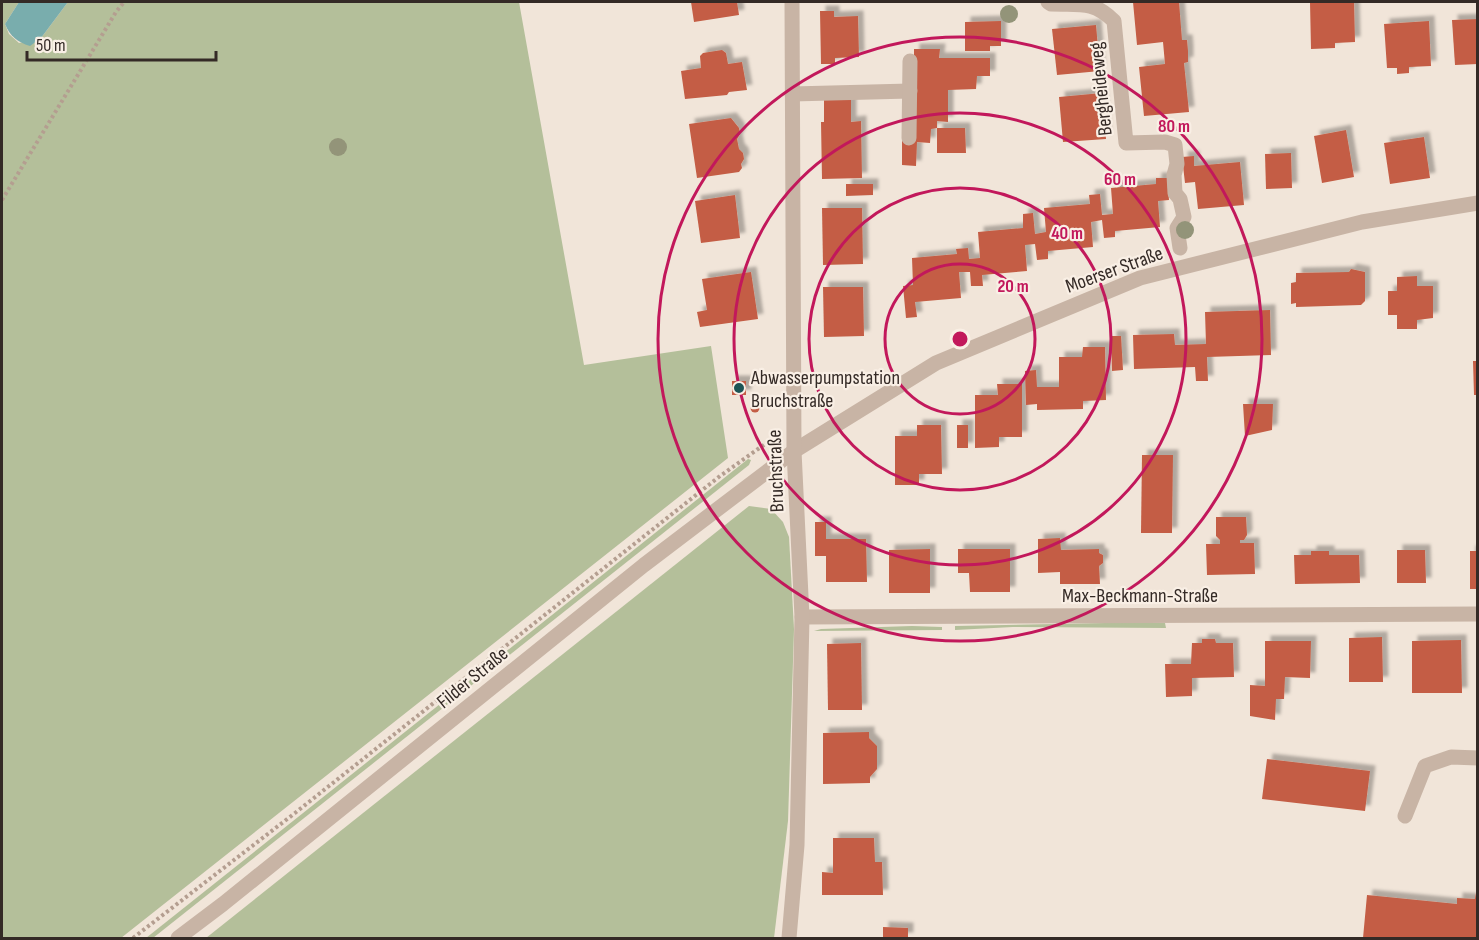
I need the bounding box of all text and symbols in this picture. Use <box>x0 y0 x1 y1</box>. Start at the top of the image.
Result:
scale bar <box>27 24 216 62</box>
text: 50 m <box>36 35 66 56</box>
street label: Bergheideweg <box>1084 41 1118 137</box>
text: 80 m <box>1158 116 1190 137</box>
text: 60 m <box>1104 169 1136 190</box>
text: 40 m <box>1051 223 1083 244</box>
street label: Moerser Straße <box>1062 241 1166 299</box>
text: 20 m <box>997 276 1029 297</box>
centre of rings <box>950 329 970 349</box>
place label: Abwasserpumpstation Bruchstraße <box>750 366 900 413</box>
marker: Abwasserpumpstation Bruchstraße <box>732 381 746 395</box>
street label: Bruchstraße <box>763 429 789 513</box>
street label: Max-Beckmann-Straße <box>1062 584 1218 608</box>
street label: Filder Straße <box>432 642 513 714</box>

